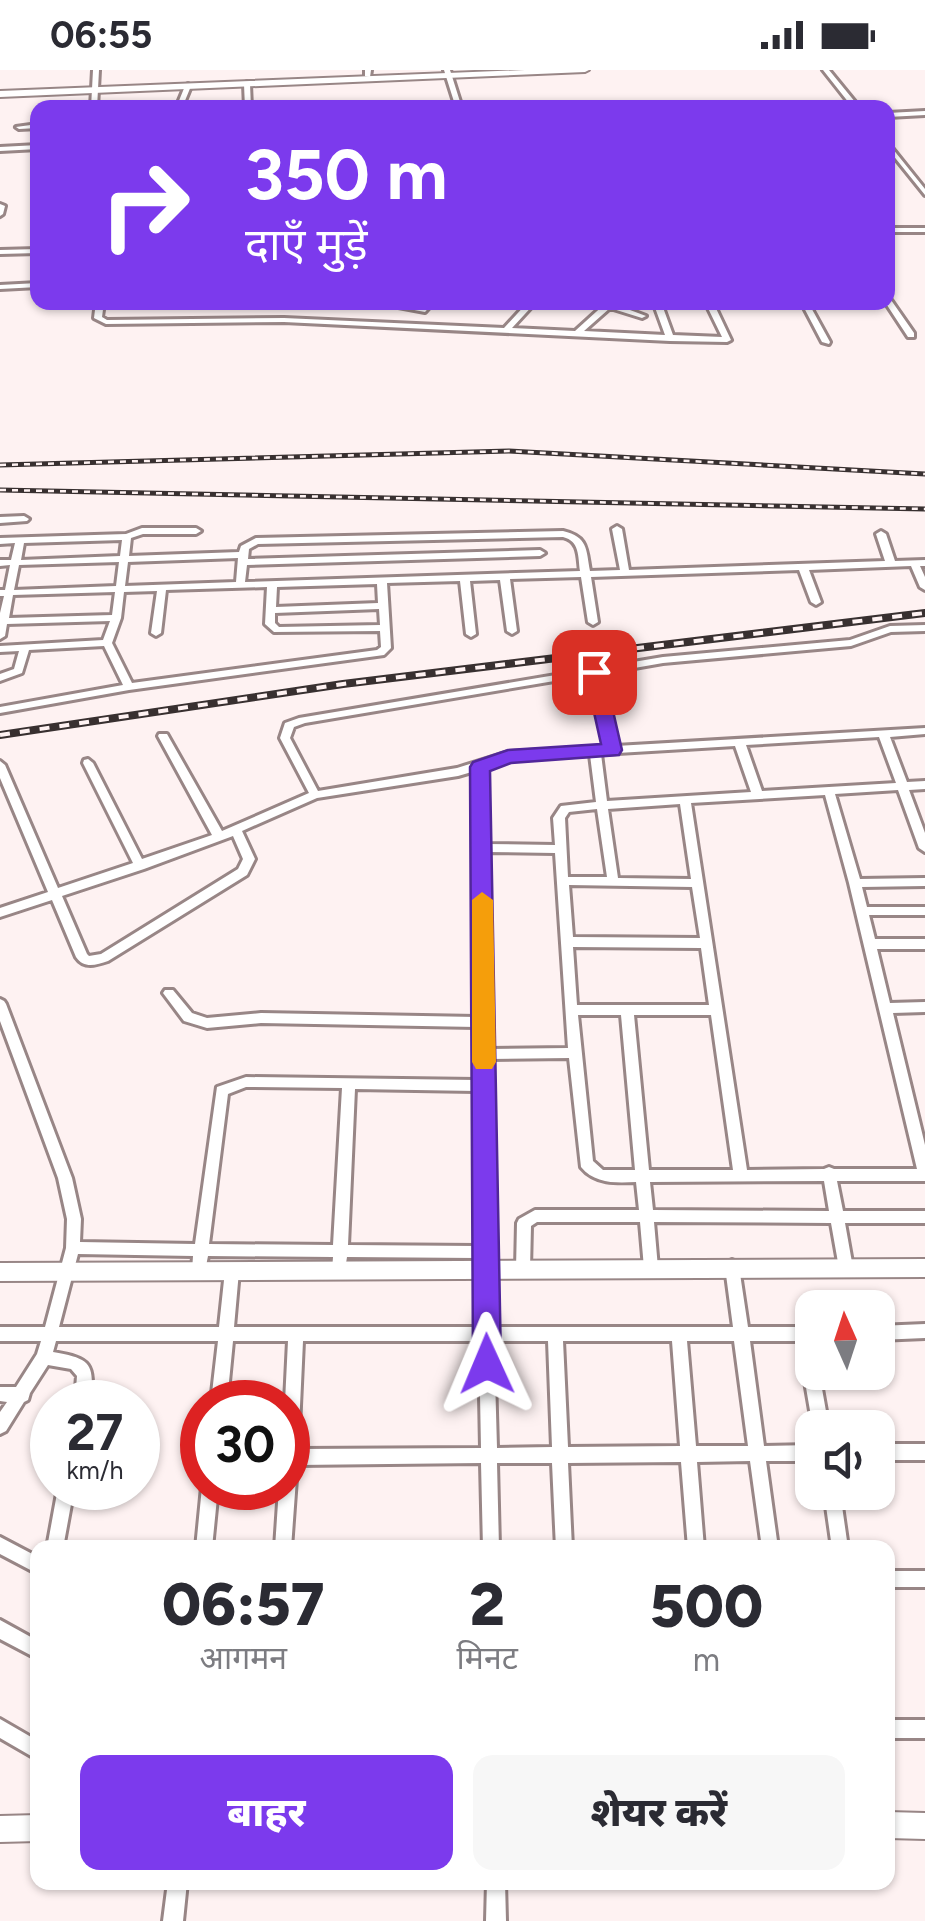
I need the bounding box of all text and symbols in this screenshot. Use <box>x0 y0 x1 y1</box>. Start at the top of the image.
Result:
text: 06:55 <box>50 12 152 58</box>
text: 350 m <box>245 132 448 217</box>
icon: right <box>80 140 210 270</box>
text: दाएँ मुड़ें <box>245 217 368 271</box>
pin <box>552 630 637 715</box>
icon: arrive <box>567 645 622 700</box>
north arrow <box>795 1290 895 1390</box>
map controls <box>795 1290 895 1510</box>
position arrow <box>435 1312 539 1416</box>
speed limit sign: 30 <box>180 1380 310 1510</box>
text: 27 <box>67 1402 123 1463</box>
button: sound <box>795 1410 895 1510</box>
text: km/h <box>66 1455 124 1485</box>
text: 06:57 <box>162 1568 325 1640</box>
text: 2 <box>470 1568 505 1640</box>
text: 500 <box>650 1570 763 1642</box>
text: आगमन <box>199 1639 287 1677</box>
text: मिनट <box>456 1639 518 1677</box>
text: m <box>693 1641 720 1679</box>
button: बाहर <box>80 1755 453 1870</box>
button: शेयर करें <box>473 1755 845 1870</box>

